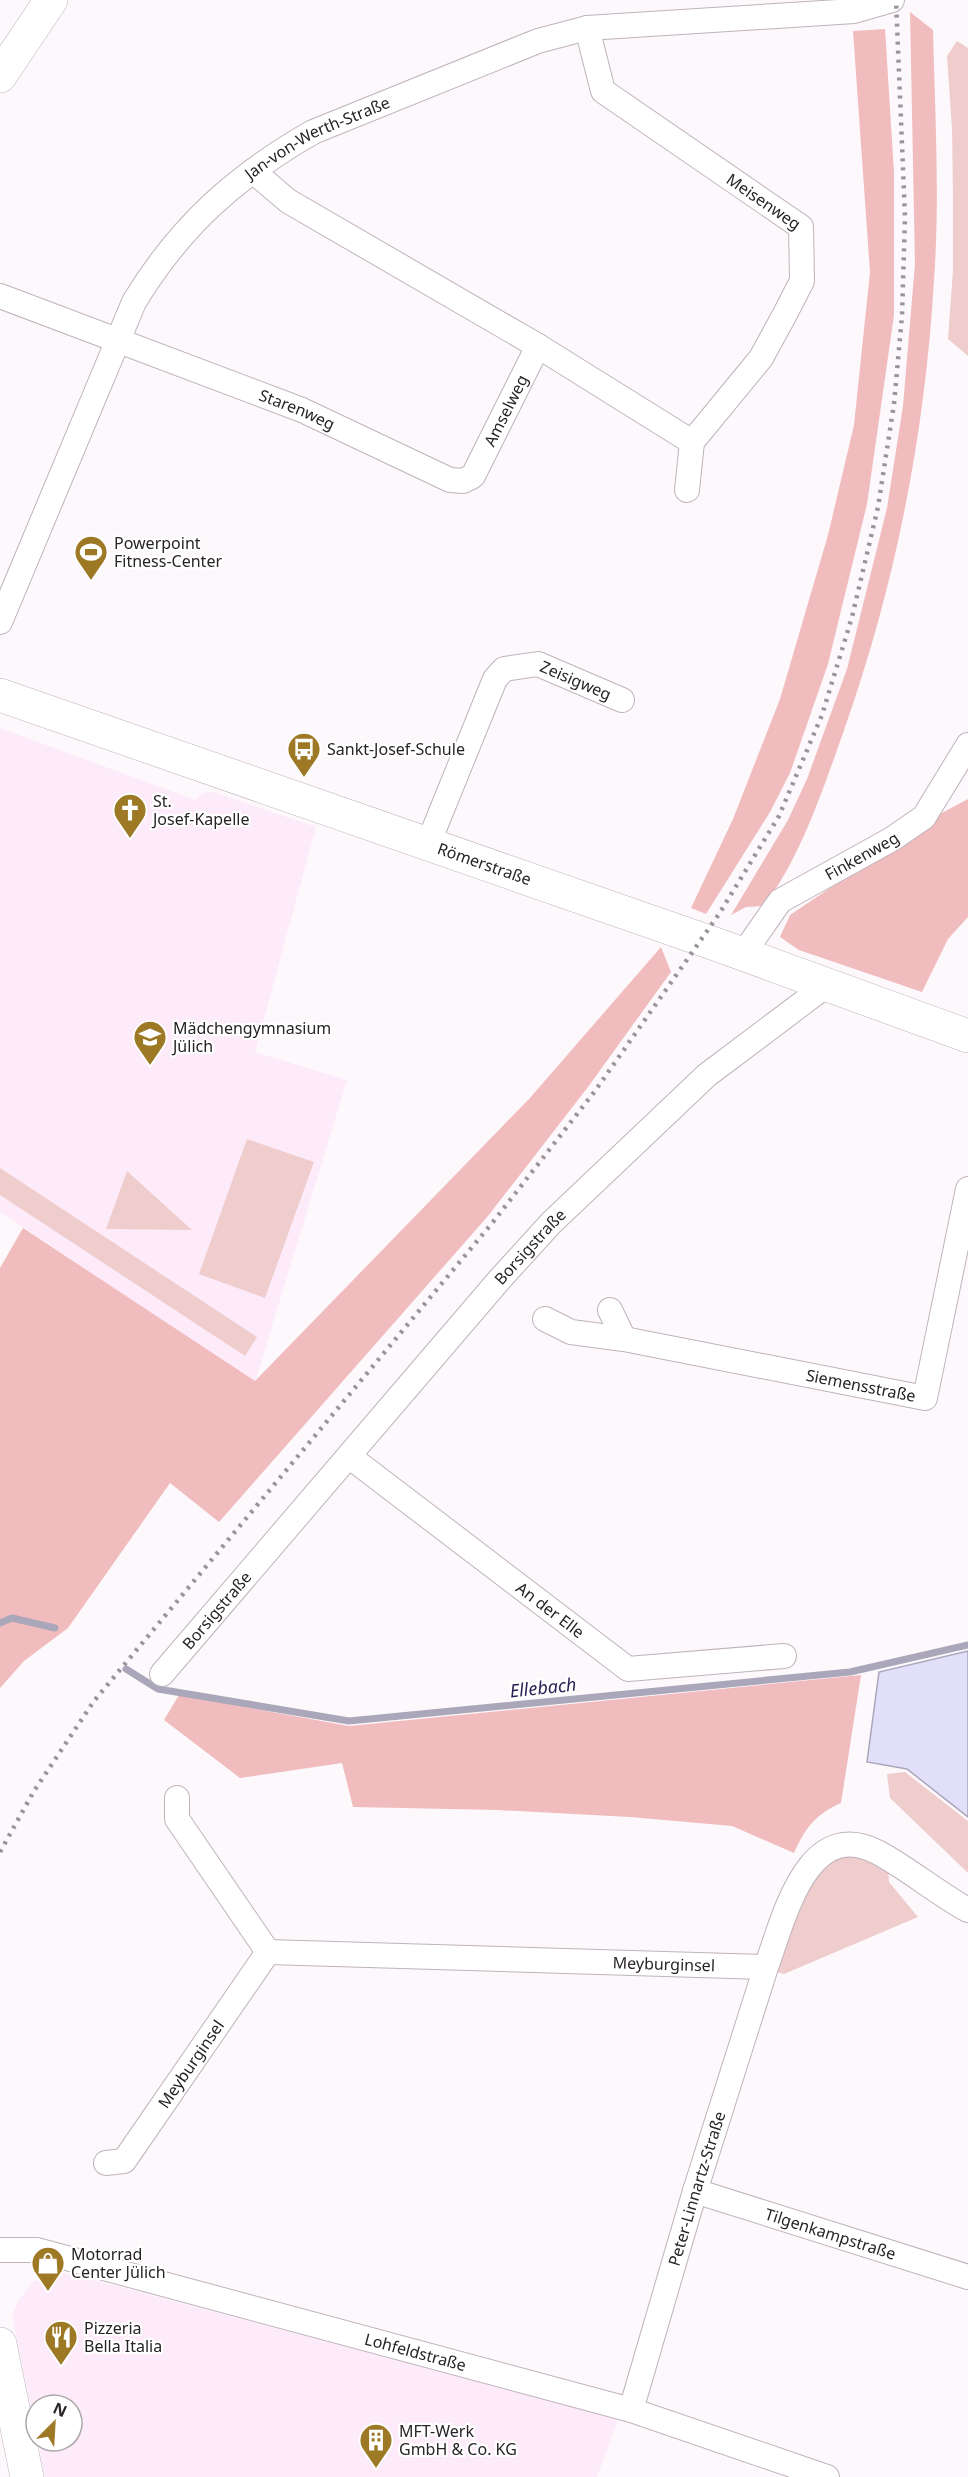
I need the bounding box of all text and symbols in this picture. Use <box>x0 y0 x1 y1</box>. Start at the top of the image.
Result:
street label: Jan-von-Werth-Straße <box>238 91 393 186</box>
street label: Meisenweg <box>722 168 805 235</box>
street label: Amselweg <box>479 371 533 450</box>
street label: Starenweg <box>256 384 339 435</box>
place label: Powerpoint Fitness-Center <box>114 532 222 572</box>
sports icon: Powerpoint Fitness-Center <box>73 534 109 581</box>
street label: Zeisigweg <box>537 655 615 705</box>
bus stop icon: Sankt-Josef-Schule <box>286 731 322 778</box>
place label: Sankt-Josef-Schule <box>327 738 465 760</box>
place label: St. Josef-Kapelle <box>151 790 249 830</box>
church icon: St. Josef-Kapelle <box>112 792 148 839</box>
street label: Finkenweg <box>821 827 903 885</box>
street label: Römerstraße <box>435 837 534 890</box>
place label: Mädchengymnasium Jülich <box>171 1017 331 1057</box>
school or university icon: Mädchengymnasium Jülich <box>132 1019 168 1066</box>
street label: Borsigstraße <box>489 1204 571 1289</box>
street label: Siemensstraße <box>804 1364 918 1407</box>
street label: Borsigstraße <box>177 1566 256 1654</box>
street label: An der Elle <box>512 1577 589 1643</box>
water label: Ellebach <box>509 1672 577 1702</box>
street label: Meyburginsel <box>612 1951 715 1976</box>
street label: Meyburginsel <box>153 2016 229 2112</box>
street label: Peter-Linnartz-Straße <box>663 2108 731 2268</box>
street label: Tilgenkampstraße <box>762 2203 899 2265</box>
place label: Motorrad Center Jülich <box>71 2243 166 2283</box>
shop icon: Motorrad Center Jülich <box>30 2245 66 2292</box>
place label: Pizzeria Bella Italia <box>84 2317 162 2357</box>
restaurant icon: Pizzeria Bella Italia <box>43 2319 79 2366</box>
street label: Lohfeldstraße <box>362 2328 469 2376</box>
north arrow <box>24 2393 84 2453</box>
text: N <box>50 2397 71 2422</box>
place label: MFT-Werk GmbH & Co. KG <box>399 2420 517 2460</box>
building icon: MFT-Werk GmbH & Co. KG <box>358 2422 394 2469</box>

